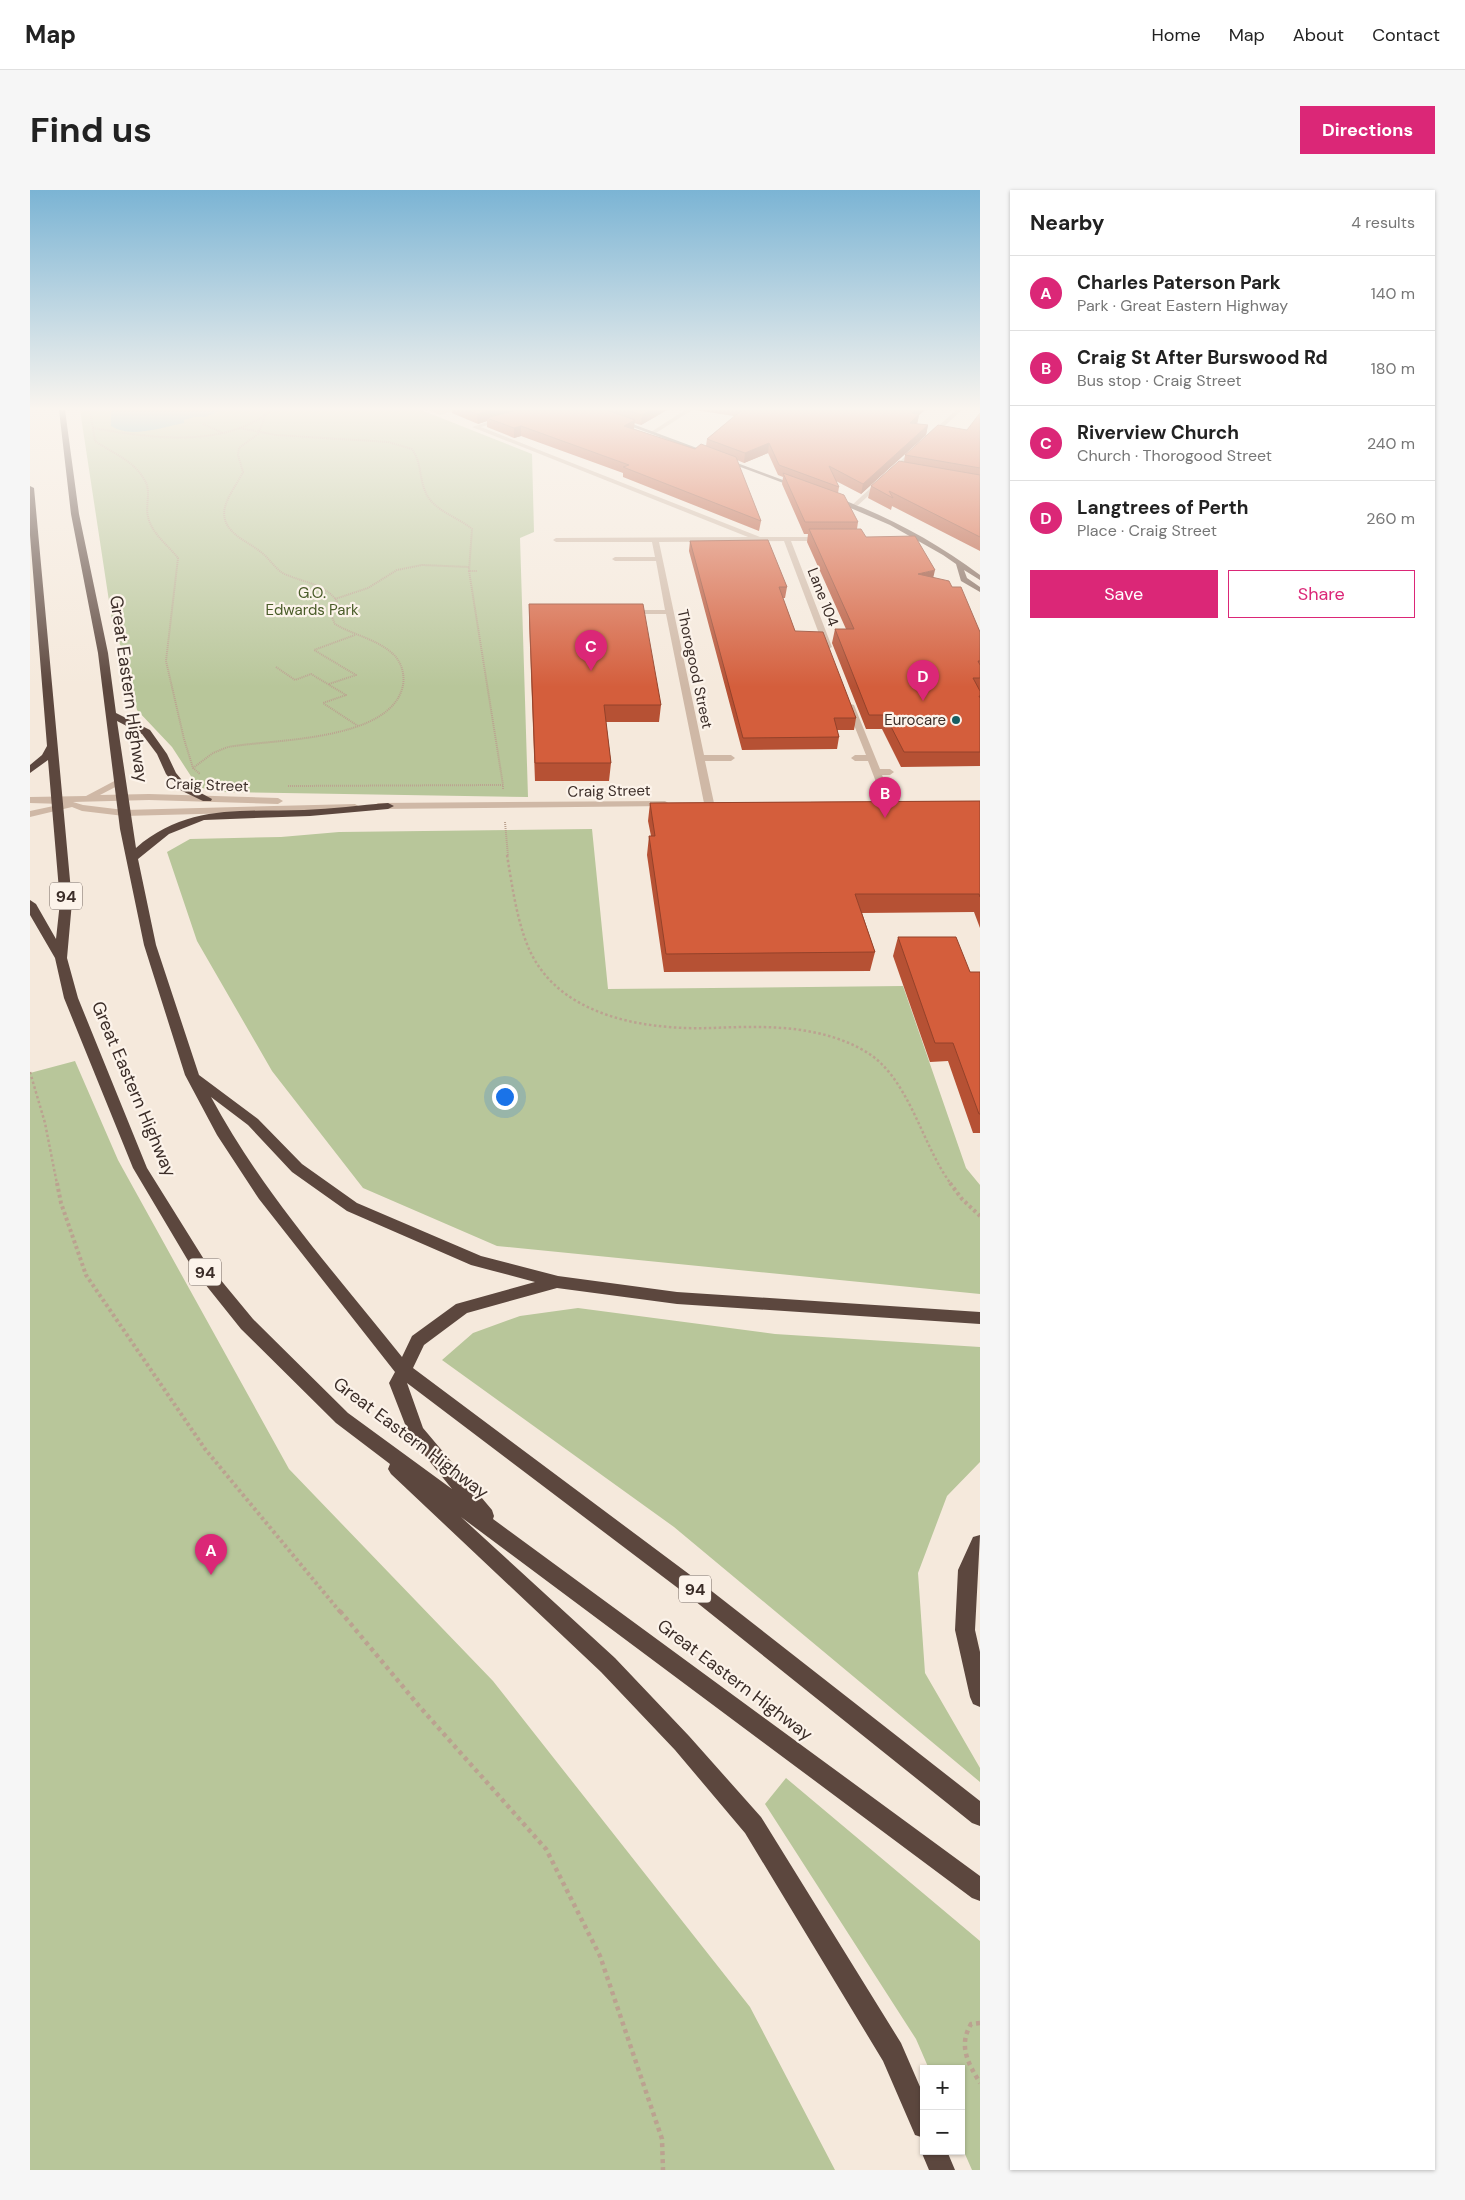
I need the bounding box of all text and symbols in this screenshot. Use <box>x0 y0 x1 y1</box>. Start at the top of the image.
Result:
text: Map <box>25 19 76 50</box>
text: Home <box>1151 23 1201 47</box>
text: Map <box>1229 23 1265 47</box>
text: About <box>1293 23 1344 47</box>
text: Contact <box>1372 23 1440 47</box>
button: Directions <box>1300 106 1435 154</box>
text: Find us <box>30 107 152 153</box>
text: Nearby <box>1030 209 1104 237</box>
text: 4 results <box>1351 212 1415 233</box>
text: Charles Paterson Park <box>1077 270 1281 295</box>
text: A <box>1040 283 1052 304</box>
text: 140 m <box>1371 283 1415 304</box>
text: Park · Great Eastern Highway <box>1077 295 1288 316</box>
text: Craig St After Burswood Rd <box>1077 345 1328 370</box>
text: B <box>1041 358 1051 379</box>
text: 180 m <box>1371 358 1415 379</box>
text: Bus stop · Craig Street <box>1077 370 1241 391</box>
text: Riverview Church <box>1077 420 1239 445</box>
text: C <box>1040 433 1052 454</box>
text: 240 m <box>1367 433 1415 454</box>
text: Church · Thorogood Street <box>1077 445 1272 466</box>
text: Langtrees of Perth <box>1077 495 1249 520</box>
text: D <box>1040 508 1052 529</box>
text: 260 m <box>1366 508 1415 529</box>
text: Place · Craig Street <box>1077 520 1217 541</box>
street label: Lane 104 <box>803 565 843 629</box>
button: Save <box>1030 570 1218 618</box>
button: Share <box>1228 570 1415 618</box>
park label: G.O. Edwards Park <box>265 583 359 620</box>
street label: Great Eastern Highway <box>104 594 154 784</box>
street label: Thorogood Street <box>673 607 717 731</box>
pin: C <box>575 630 607 671</box>
pin: D <box>907 660 939 701</box>
place label: Eurocare <box>884 710 946 730</box>
marker: Eurocare <box>950 714 962 726</box>
street label: Craig Street <box>165 774 249 796</box>
pin: B <box>869 777 901 818</box>
street label: Craig Street <box>567 780 651 802</box>
road number: 94 <box>50 882 82 909</box>
street label: Great Eastern Highway <box>86 997 182 1181</box>
your location <box>492 1084 518 1110</box>
road number: 94 <box>189 1258 221 1286</box>
street label: Great Eastern Highway <box>328 1372 494 1504</box>
pin: A <box>195 1534 227 1575</box>
road number: 94 <box>679 1576 711 1602</box>
street label: Great Eastern Highway <box>652 1614 818 1746</box>
map controls <box>920 2065 965 2155</box>
button: + <box>920 2065 965 2110</box>
button: − <box>920 2110 965 2155</box>

